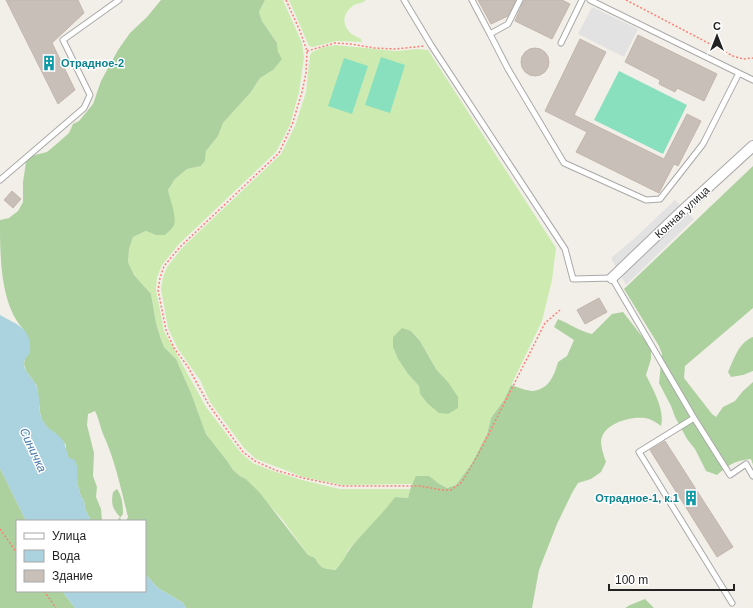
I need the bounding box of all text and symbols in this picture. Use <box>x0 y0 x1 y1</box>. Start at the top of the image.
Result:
north arrow <box>697 16 737 56</box>
text: С <box>713 20 721 32</box>
building icon: Отрадное-2 <box>40 54 58 72</box>
place label: Отрадное-2 <box>61 57 124 69</box>
street label: Конная улица <box>652 183 712 240</box>
water label: Синичка <box>17 426 49 475</box>
building icon: Отрадное-1, к.1 <box>682 489 700 507</box>
place label: Отрадное-1, к.1 <box>595 492 679 504</box>
legend <box>16 520 146 592</box>
text: Улица <box>52 529 86 543</box>
text: Вода <box>52 549 80 563</box>
scale bar <box>609 566 734 592</box>
text: Здание <box>52 569 93 583</box>
text: 100 m <box>615 573 648 587</box>

